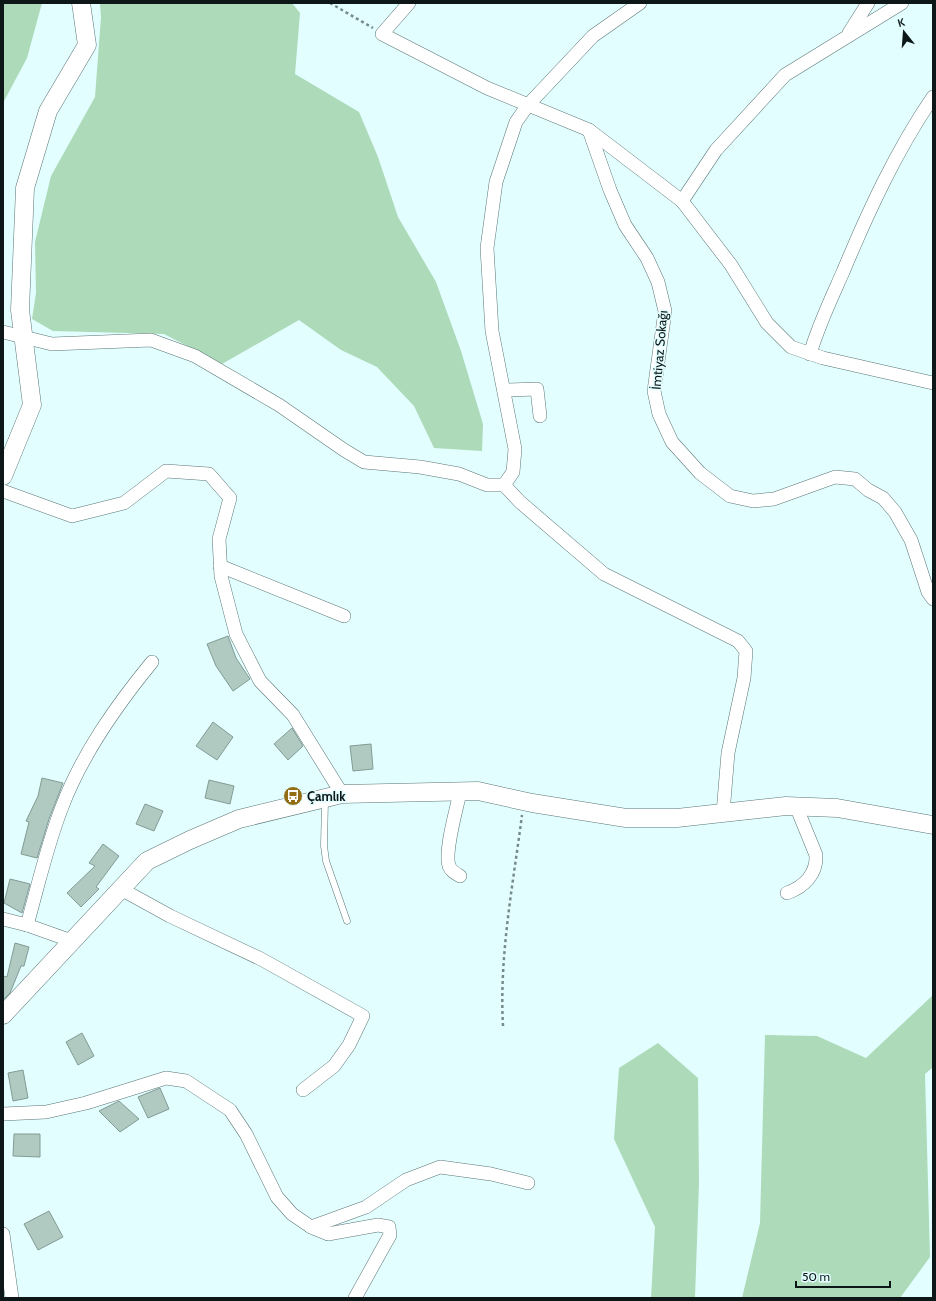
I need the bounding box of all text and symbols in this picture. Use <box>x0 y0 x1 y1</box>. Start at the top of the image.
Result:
north arrow <box>884 12 924 52</box>
text: K <box>896 15 907 30</box>
street label: İmtiyaz Sokağı <box>648 310 670 390</box>
bus stop icon: Çamlık <box>282 785 304 807</box>
place label: Çamlık <box>307 788 346 804</box>
scale bar <box>796 1263 890 1289</box>
text: 50 m <box>802 1269 830 1284</box>

